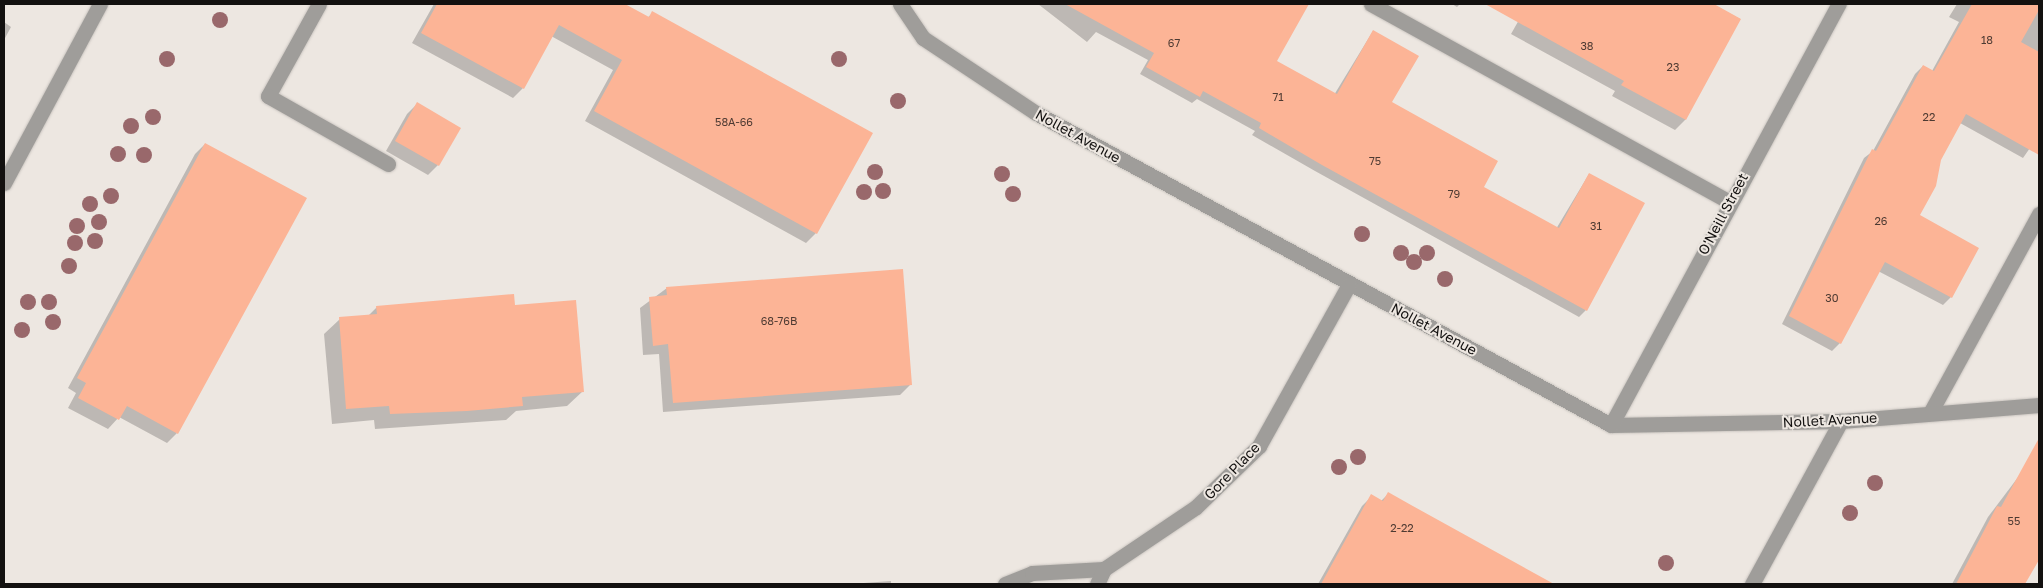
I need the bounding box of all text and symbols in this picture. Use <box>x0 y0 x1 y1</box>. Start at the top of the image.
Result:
house number: 18 <box>1981 33 1993 47</box>
house number: 67 <box>1168 36 1180 50</box>
house number: 38 <box>1580 39 1594 53</box>
house number: 23 <box>1667 60 1679 74</box>
house number: 71 <box>1272 90 1284 104</box>
street label: Nollet Avenue <box>1033 106 1123 166</box>
house number: 22 <box>1923 110 1935 124</box>
house number: 58A-66 <box>715 115 753 129</box>
house number: 75 <box>1369 154 1381 168</box>
street label: O'Neill Street <box>1694 170 1752 258</box>
house number: 79 <box>1448 187 1460 201</box>
house number: 26 <box>1874 214 1888 228</box>
house number: 31 <box>1590 219 1602 233</box>
house number: 30 <box>1825 291 1839 305</box>
street label: Nollet Avenue <box>1388 299 1480 359</box>
house number: 68-76B <box>761 314 797 328</box>
street label: Nollet Avenue <box>1782 409 1878 431</box>
street label: Gore Place <box>1201 439 1263 503</box>
house number: 55 <box>2008 514 2020 528</box>
house number: 2-22 <box>1390 521 1414 535</box>

